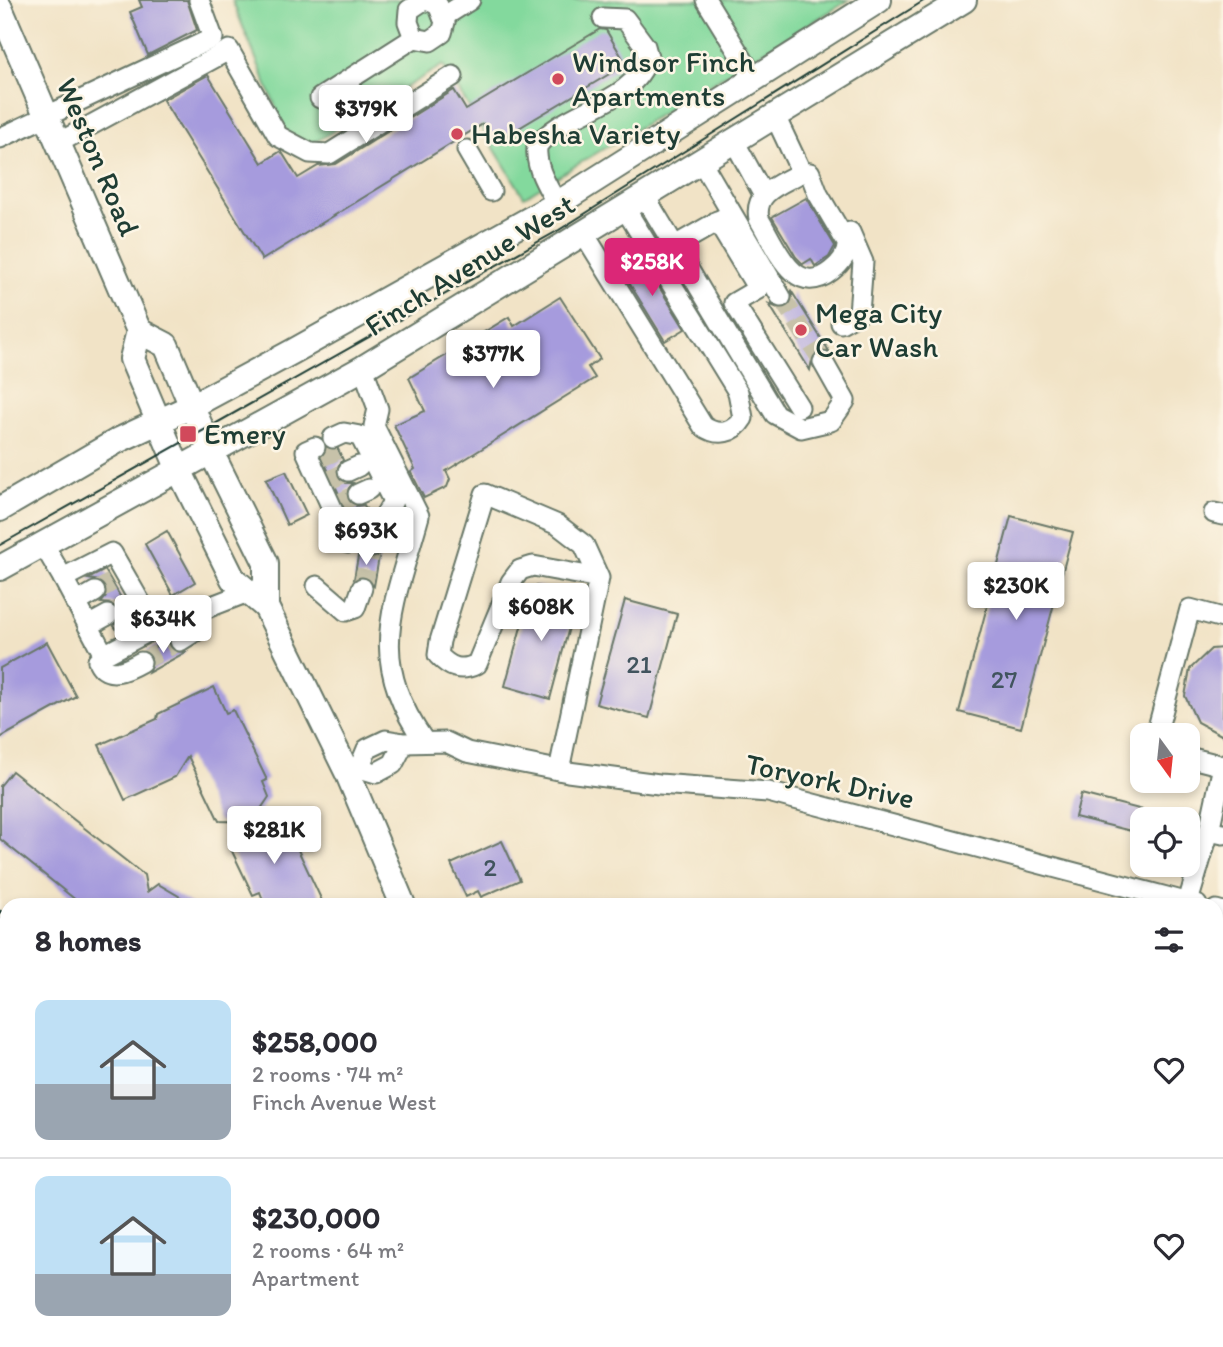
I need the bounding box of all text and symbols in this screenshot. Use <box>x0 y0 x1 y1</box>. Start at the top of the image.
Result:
place label: Windsor Finch Apartments <box>572 43 755 114</box>
marker: Windsor Finch Apartments <box>550 71 566 87</box>
street label: Weston Road <box>49 72 148 242</box>
pin: $379K <box>317 86 415 145</box>
text: $379K <box>335 94 397 122</box>
place label: Habesha Variety <box>471 115 680 152</box>
marker: Habesha Variety <box>449 126 465 142</box>
street label: Finch Avenue West <box>358 185 582 344</box>
pin: $258K <box>603 238 701 298</box>
text: $258K <box>620 247 684 275</box>
place label: Mega City Car Wash <box>815 294 942 365</box>
marker: Mega City Car Wash <box>793 322 809 338</box>
pin: $377K <box>444 330 542 390</box>
text: $377K <box>462 339 524 367</box>
place label: Emery <box>204 415 286 452</box>
marker: Emery <box>178 424 198 444</box>
pin: $693K <box>317 508 415 567</box>
text: $693K <box>334 516 398 544</box>
pin: $230K <box>967 562 1065 622</box>
text: $230K <box>983 571 1049 599</box>
pin: $608K <box>492 584 590 643</box>
text: $608K <box>508 592 574 620</box>
pin: $634K <box>114 596 212 655</box>
text: $634K <box>131 604 195 632</box>
house number: 21 <box>626 648 652 680</box>
house number: 27 <box>991 663 1017 695</box>
north arrow <box>1130 723 1200 793</box>
map controls <box>1130 723 1200 877</box>
street label: Toryork Drive <box>742 745 918 816</box>
pin: $281K <box>225 806 323 866</box>
button: locate <box>1130 807 1200 877</box>
text: $281K <box>243 815 305 843</box>
house number: 2 <box>483 851 497 883</box>
icon: filters <box>1150 921 1188 959</box>
text: 8 homes <box>35 922 142 959</box>
text: $258,000 <box>252 1023 378 1060</box>
icon: home <box>91 1028 175 1112</box>
icon: heart <box>1150 1051 1188 1089</box>
text: 2 rooms · 74 m² <box>252 1060 404 1088</box>
text: Finch Avenue West <box>252 1088 437 1116</box>
text: $230,000 <box>252 1199 380 1236</box>
icon: home <box>91 1204 175 1288</box>
icon: heart <box>1150 1227 1188 1265</box>
text: 2 rooms · 64 m² <box>252 1236 404 1264</box>
text: Apartment <box>252 1264 359 1292</box>

